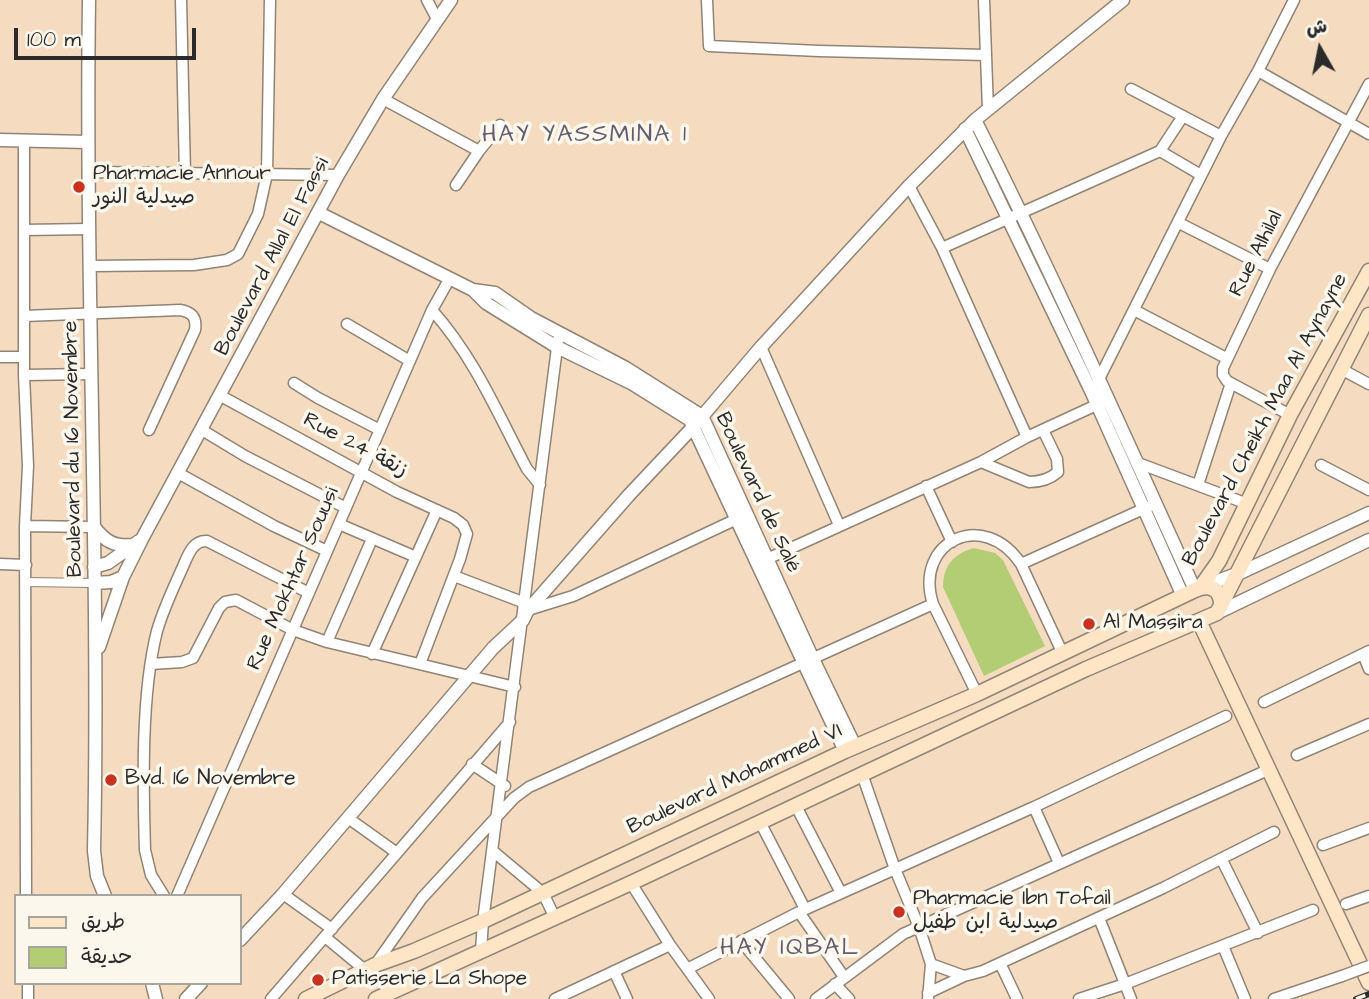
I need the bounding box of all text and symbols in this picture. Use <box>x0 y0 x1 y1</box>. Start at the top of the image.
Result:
text: ش <box>1304 13 1329 43</box>
scale bar <box>18 14 200 58</box>
north arrow <box>1285 14 1355 84</box>
text: 100 m <box>27 25 81 54</box>
district label: HAY YASSMINA 1 <box>484 122 686 150</box>
street label: Boulevard Allal El Fassi <box>210 154 336 360</box>
place label: Pharmacie Annour صيدلية النور <box>93 162 271 212</box>
marker: Pharmacie Annour صيدلية النور <box>71 179 87 195</box>
street label: Rue Alhilal <box>1225 207 1289 301</box>
street label: Boulevard Cheikh Maa Al Aynayne <box>1178 269 1354 571</box>
street label: Boulevard du 16 Novembre <box>59 320 89 578</box>
street label: Rue 24 زنقة <box>299 408 411 484</box>
street label: Boulevard de Salé <box>709 409 805 577</box>
street label: Rue Mokhtar Souusi <box>242 484 346 674</box>
place label: Al Massira <box>1103 611 1203 637</box>
marker: Al Massira <box>1081 616 1097 632</box>
street label: Boulevard Mohammed VI <box>624 719 846 841</box>
place label: Bvd. 16 Novembre <box>125 767 296 793</box>
marker: Bvd. 16 Novembre <box>103 772 119 788</box>
place label: Pharmacie Ibn Tofail صيدلية ابن طفيل <box>913 887 1111 937</box>
legend <box>14 894 242 985</box>
marker: Pharmacie Ibn Tofail صيدلية ابن طفيل <box>891 904 907 920</box>
text: طريق <box>81 907 125 936</box>
district label: HAY IQBAL <box>721 935 859 963</box>
text: حديقة <box>81 942 132 971</box>
place label: Patisserie La Shope <box>332 967 527 993</box>
marker: Patisserie La Shope <box>310 972 326 988</box>

